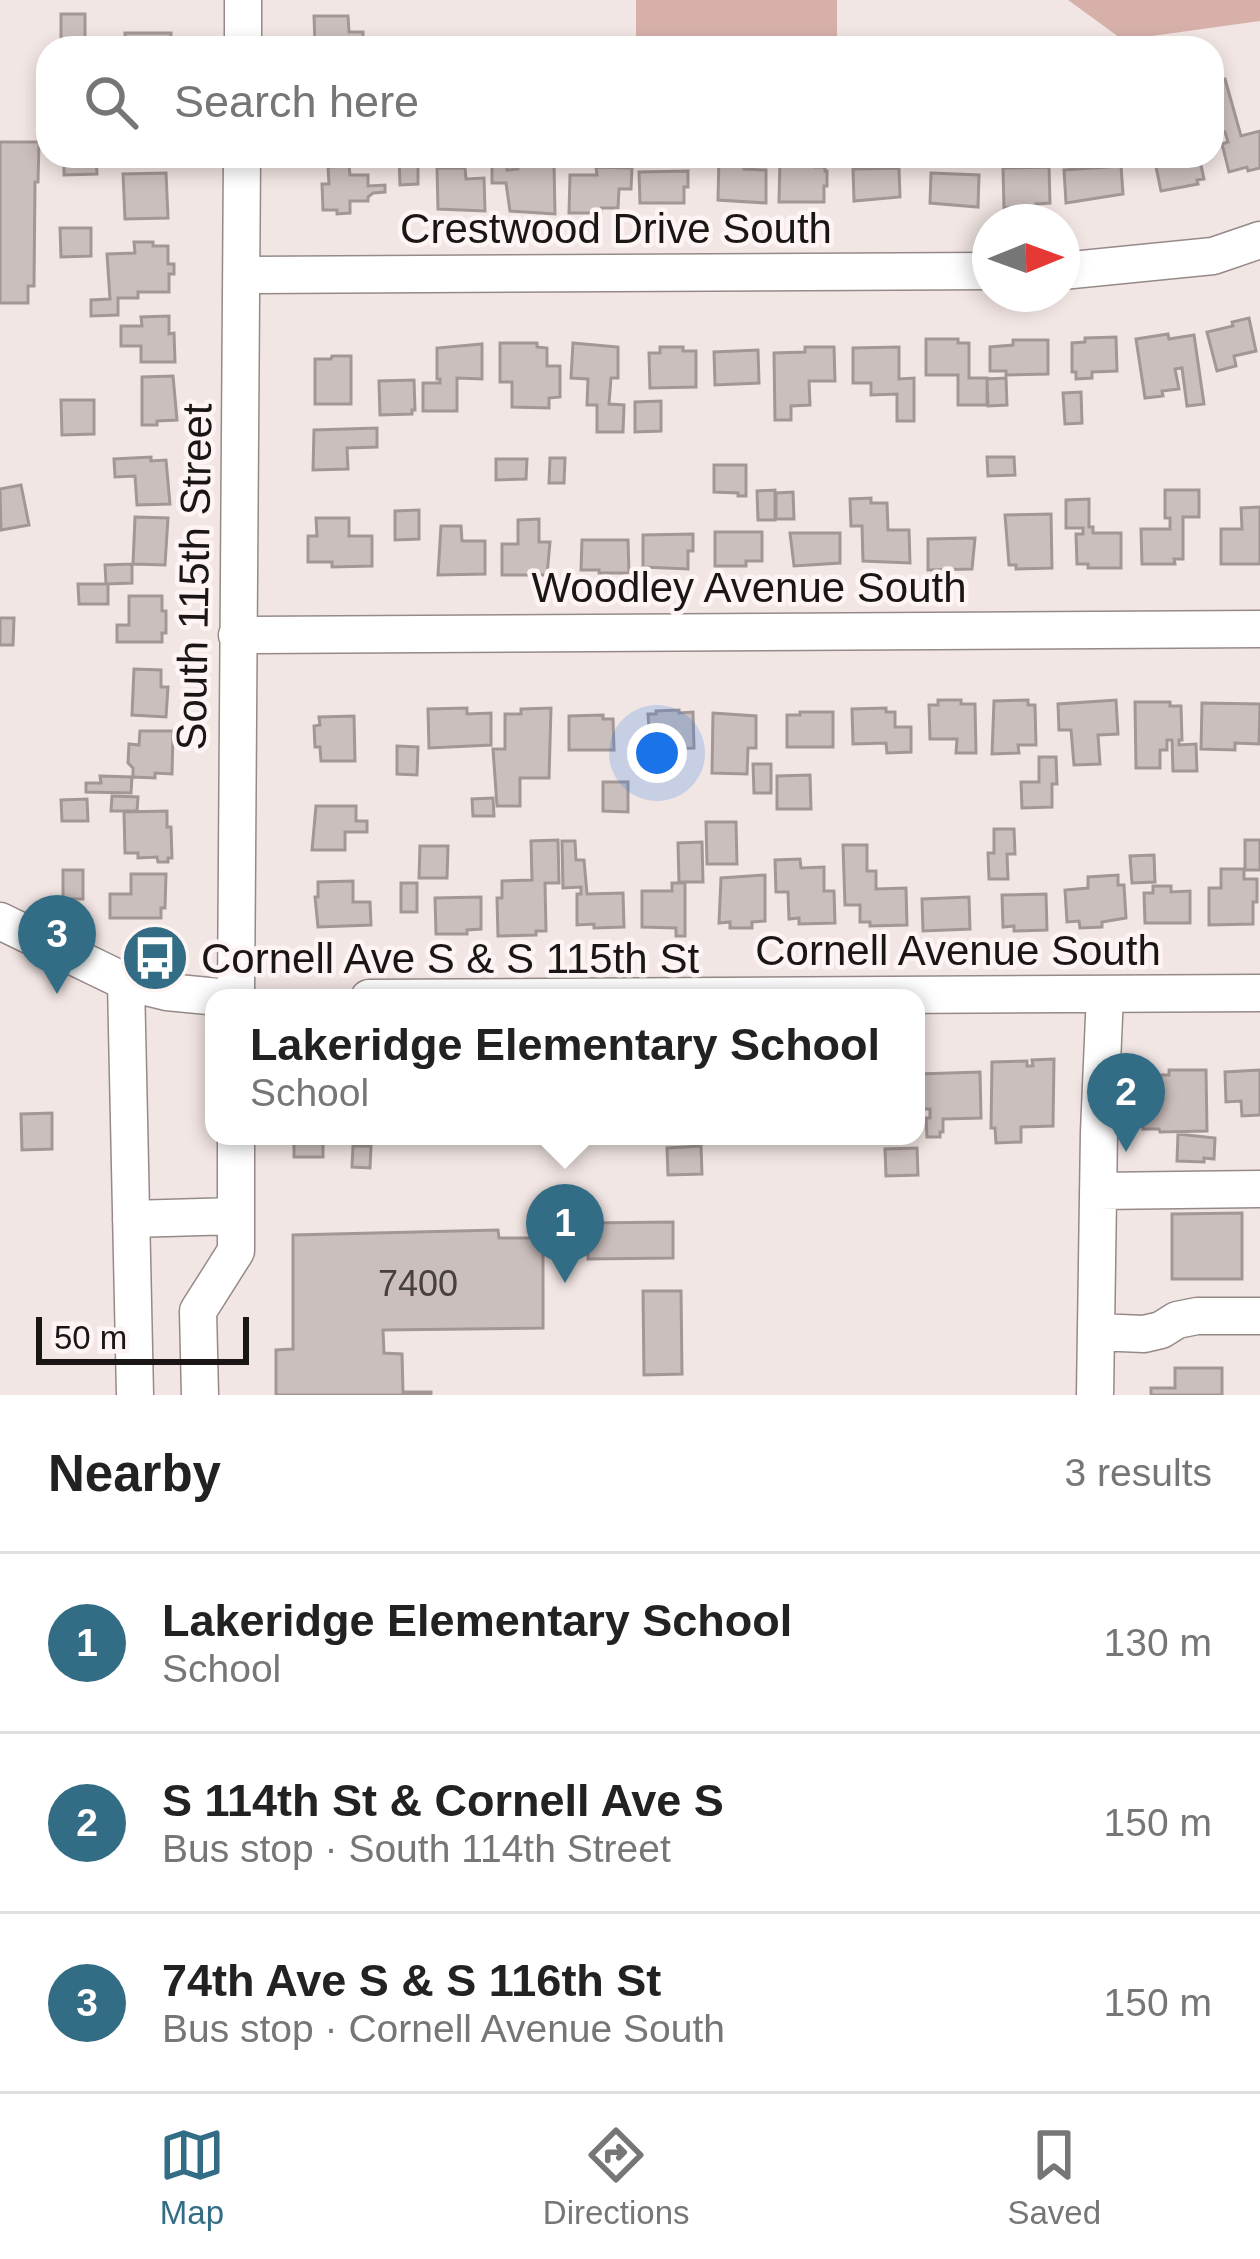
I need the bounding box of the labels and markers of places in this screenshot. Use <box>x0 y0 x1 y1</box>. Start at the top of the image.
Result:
pin: 3 <box>18 895 96 994</box>
bus stop icon: Cornell Ave S & S 115th St <box>120 923 190 993</box>
place label: Cornell Ave S & S 115th St <box>201 935 699 982</box>
pin: 2 <box>1087 1053 1165 1152</box>
pin: 1 <box>526 1184 604 1283</box>

